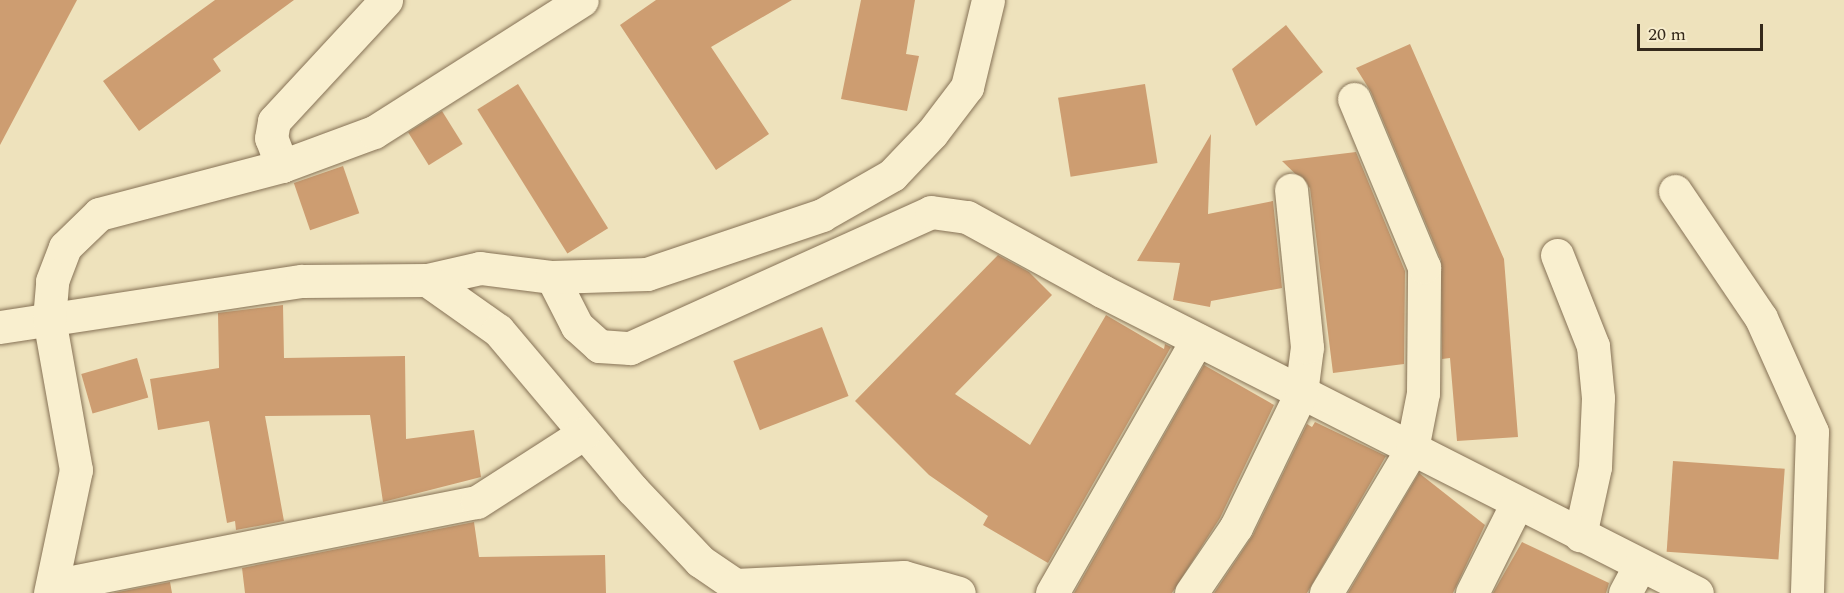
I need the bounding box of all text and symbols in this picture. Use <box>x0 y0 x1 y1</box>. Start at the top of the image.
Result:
scale bar <box>1640 12 1766 50</box>
text: 20 m <box>1648 21 1686 48</box>

